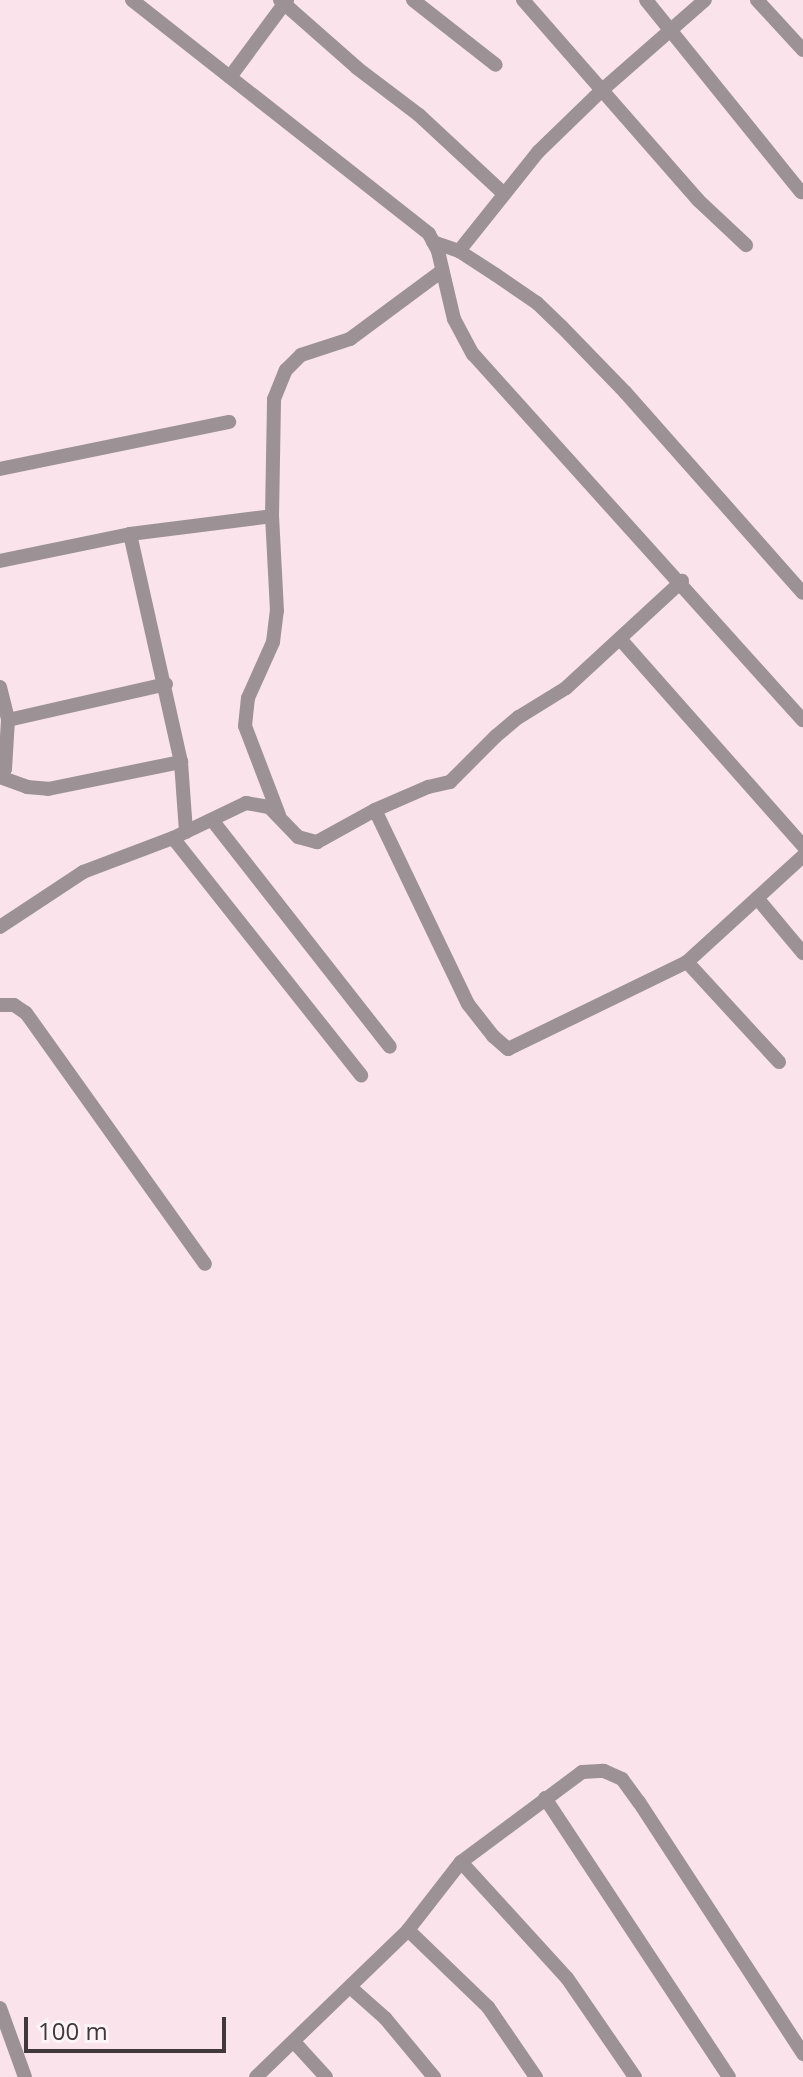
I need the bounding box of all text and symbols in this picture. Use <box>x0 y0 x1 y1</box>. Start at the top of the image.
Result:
scale bar <box>28 2001 230 2051</box>
text: 100 m <box>38 2014 108 2047</box>

